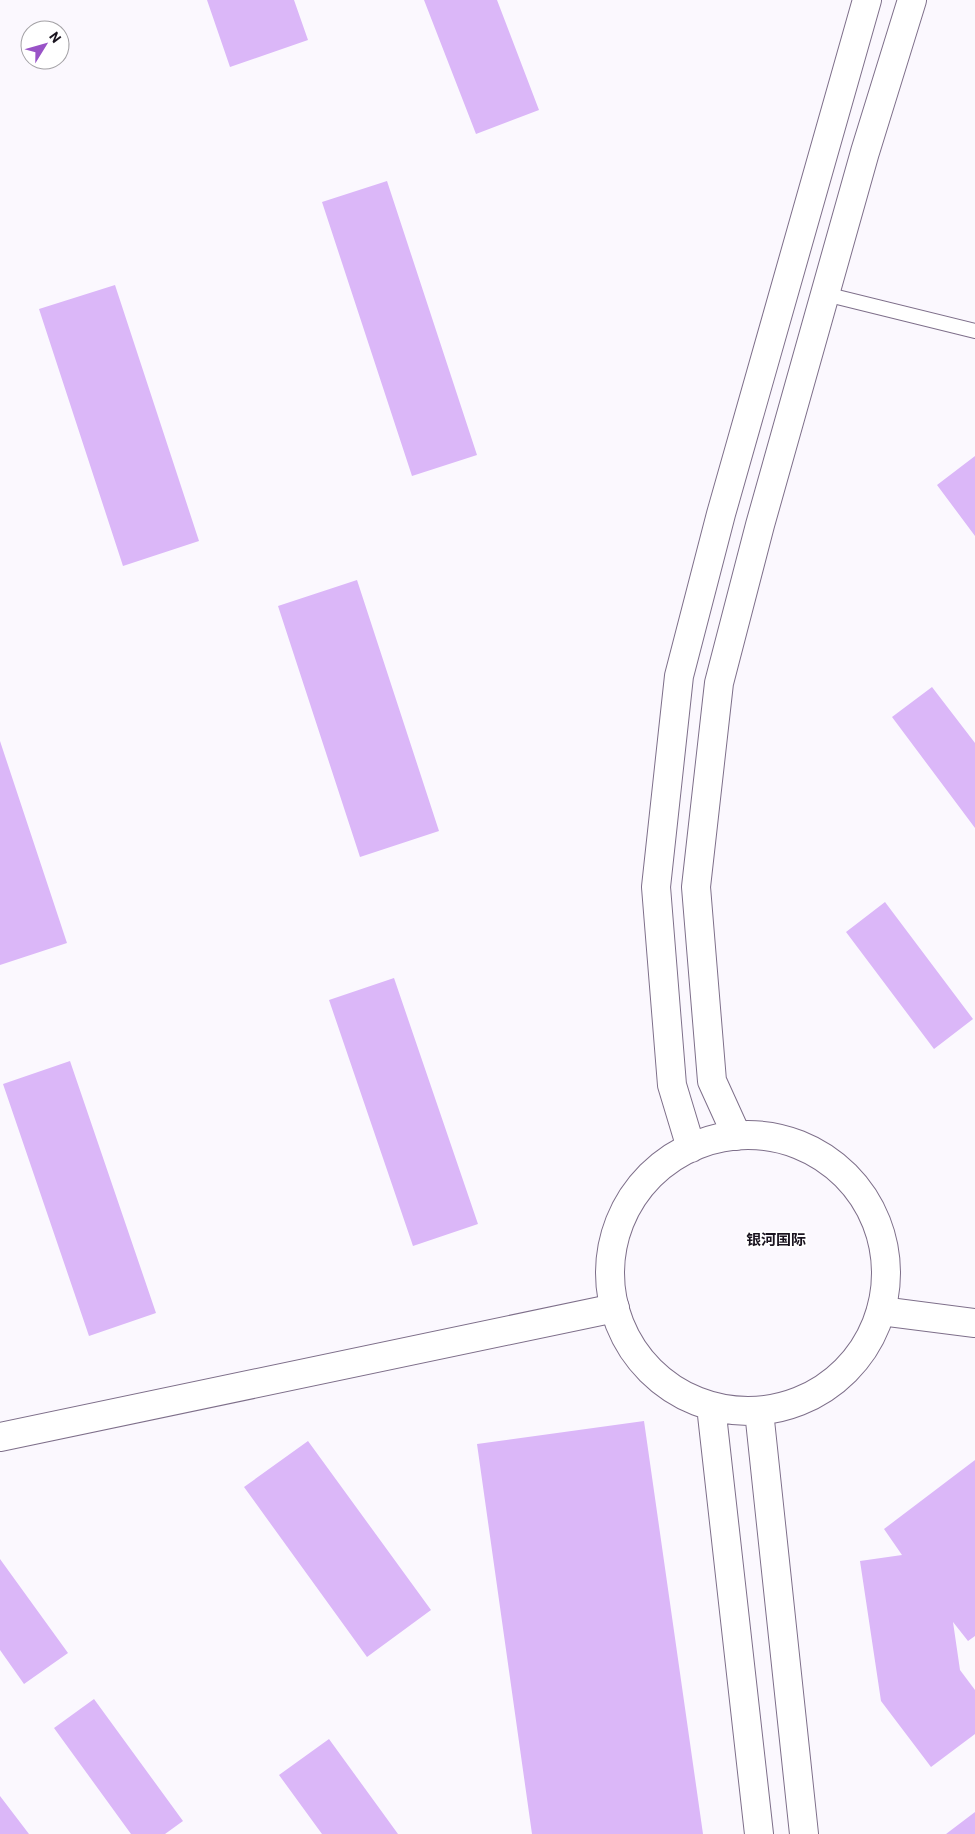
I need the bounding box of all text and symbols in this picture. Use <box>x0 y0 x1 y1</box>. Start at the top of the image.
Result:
north arrow <box>20 20 70 70</box>
text: N <box>46 28 65 46</box>
district label: 银河国际 <box>746 1230 806 1248</box>

